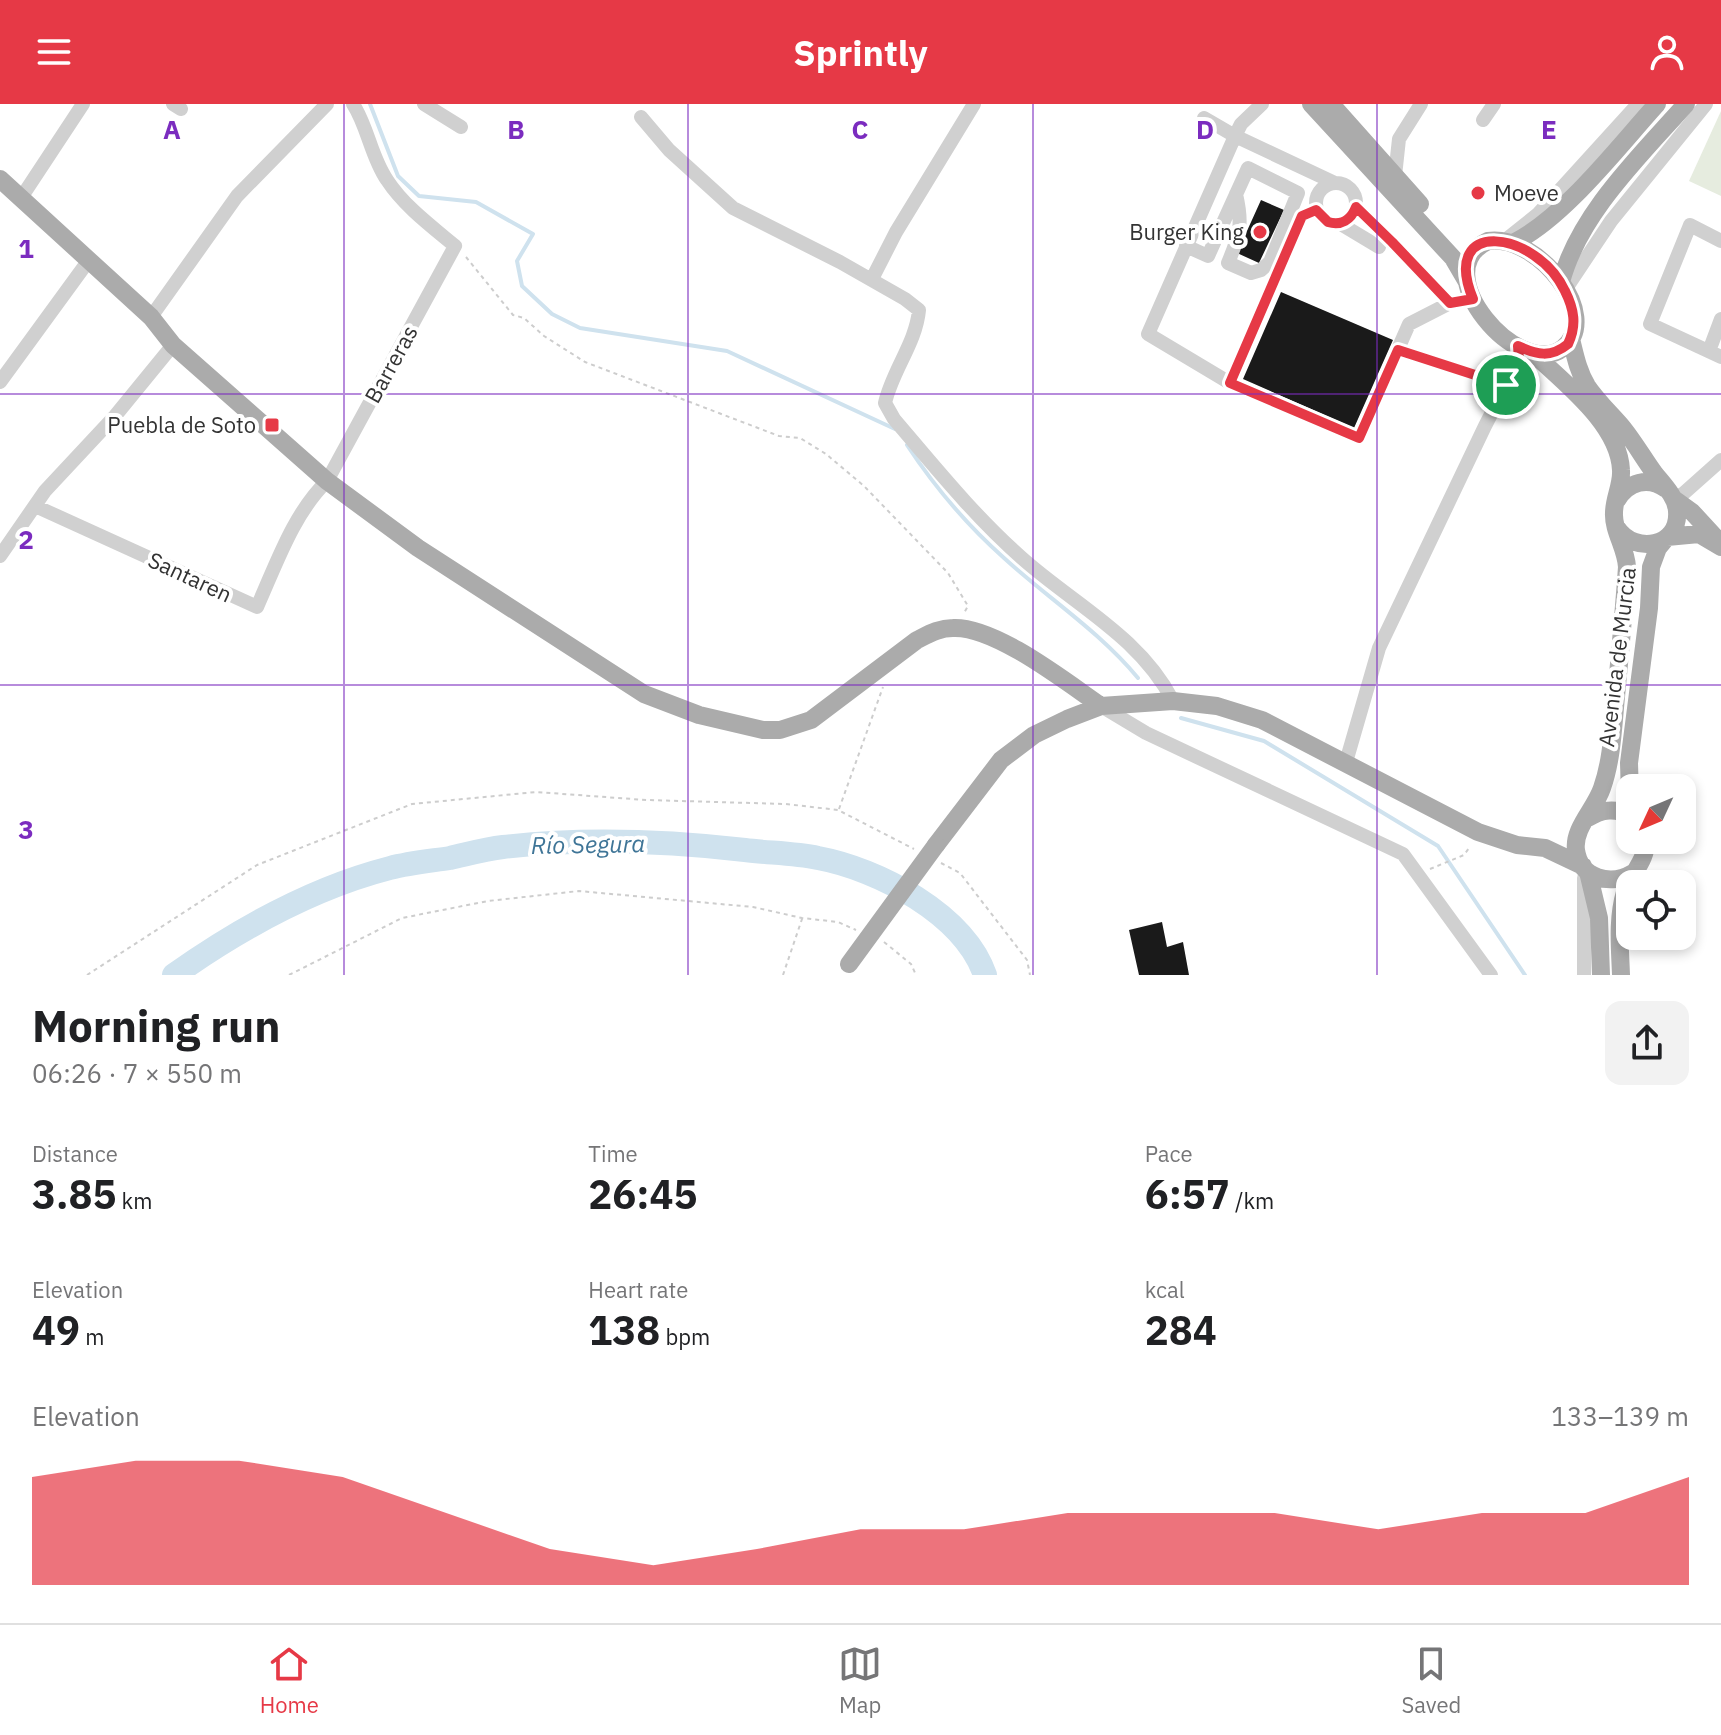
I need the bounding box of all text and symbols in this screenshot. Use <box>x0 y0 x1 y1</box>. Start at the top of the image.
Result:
text: Sprintly <box>793 29 928 76</box>
icon: menu <box>32 30 76 74</box>
icon: person <box>1645 30 1689 74</box>
text: A <box>163 112 181 146</box>
text: B <box>507 112 525 146</box>
text: C <box>852 112 869 146</box>
text: D <box>1196 112 1214 146</box>
text: E <box>1541 112 1557 146</box>
place label: Moeve <box>1494 178 1559 207</box>
marker: Moeve <box>1469 184 1487 202</box>
place label: Burger King <box>1129 217 1244 246</box>
marker: Burger King <box>1251 223 1269 241</box>
text: 1 <box>18 231 34 265</box>
street label: Barreras <box>357 320 424 408</box>
pin <box>1472 351 1540 419</box>
icon: arrive <box>1484 363 1528 407</box>
place label: Puebla de Soto <box>107 410 256 439</box>
marker: Puebla de Soto <box>263 416 281 434</box>
text: 2 <box>18 522 34 556</box>
street label: Santaren <box>144 545 237 609</box>
street label: Avenida de Murcia <box>1591 565 1642 748</box>
north arrow <box>1616 774 1696 854</box>
map controls <box>1616 774 1696 950</box>
text: 3 <box>18 812 34 846</box>
water label: Río Segura <box>531 827 645 861</box>
button: locate <box>1616 870 1696 950</box>
text: Morning run <box>32 997 281 1054</box>
button: share <box>1605 1001 1689 1085</box>
text: 06:26 · 7 × 550 m <box>32 1056 242 1090</box>
text: Distance <box>32 1139 118 1168</box>
text: Time <box>588 1139 638 1168</box>
text: Pace <box>1145 1139 1193 1168</box>
text: 3.85 <box>32 1168 116 1220</box>
text: 26:45 <box>588 1168 698 1220</box>
text: 6:57 <box>1145 1168 1230 1220</box>
text: km <box>116 1186 152 1215</box>
text: /km <box>1230 1186 1274 1215</box>
text: Elevation <box>32 1275 123 1304</box>
text: Heart rate <box>588 1275 688 1304</box>
text: kcal <box>1145 1275 1185 1304</box>
text: 49 <box>32 1304 80 1356</box>
text: 138 <box>588 1304 660 1356</box>
text: 284 <box>1145 1304 1217 1356</box>
text: m <box>80 1322 104 1351</box>
text: bpm <box>660 1322 710 1351</box>
text: Elevation <box>32 1399 140 1433</box>
text: 133–139 m <box>1551 1399 1689 1433</box>
tab: Home <box>260 1642 319 1719</box>
tab: Map <box>838 1642 882 1719</box>
tab: Saved <box>1401 1642 1461 1719</box>

